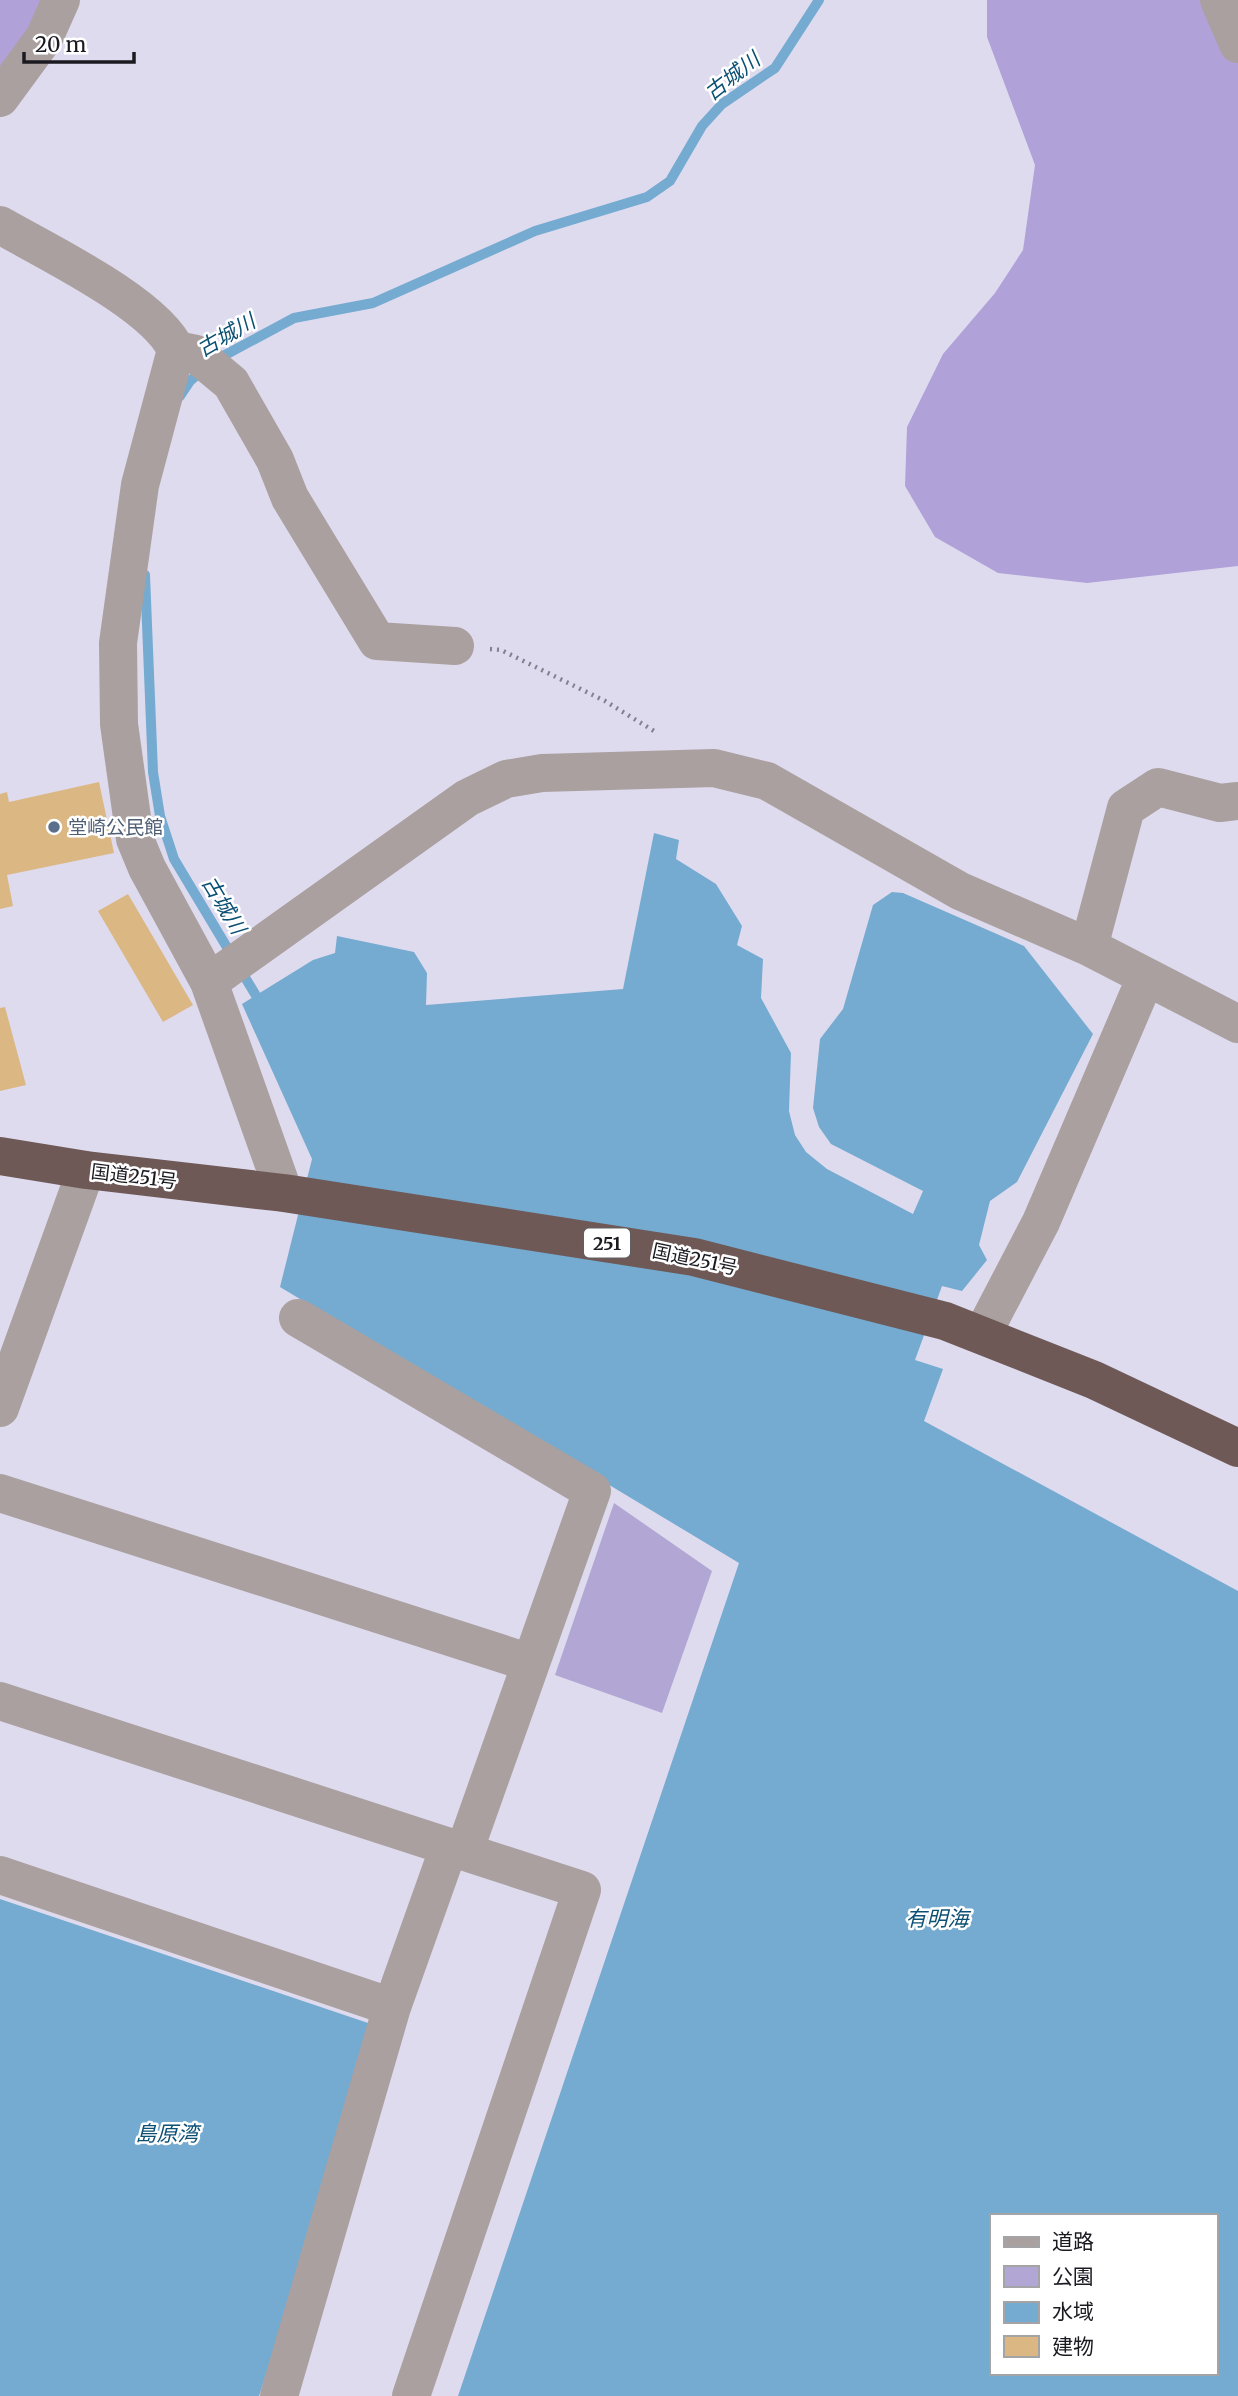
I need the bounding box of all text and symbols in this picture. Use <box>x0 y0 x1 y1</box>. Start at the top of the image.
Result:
scale bar <box>24 21 135 65</box>
text: 20 m <box>35 31 87 58</box>
water label: 古城川 <box>699 45 767 106</box>
water label: 古城川 <box>192 307 262 362</box>
place label: 堂崎公民館 <box>68 815 163 839</box>
marker: 堂崎公民館 <box>46 819 62 835</box>
water label: 古城川 <box>196 871 253 941</box>
street label: 国道251号 <box>90 1159 178 1193</box>
road number: 251 <box>584 1228 630 1258</box>
street label: 国道251号 <box>650 1238 740 1280</box>
water label: 有明海 <box>906 1905 971 1932</box>
water label: 島原湾 <box>136 2120 201 2147</box>
legend <box>990 2214 1217 2375</box>
text: 道路 <box>1052 2228 1094 2255</box>
text: 公園 <box>1052 2263 1094 2290</box>
text: 水域 <box>1052 2298 1094 2325</box>
text: 建物 <box>1052 2333 1094 2360</box>

